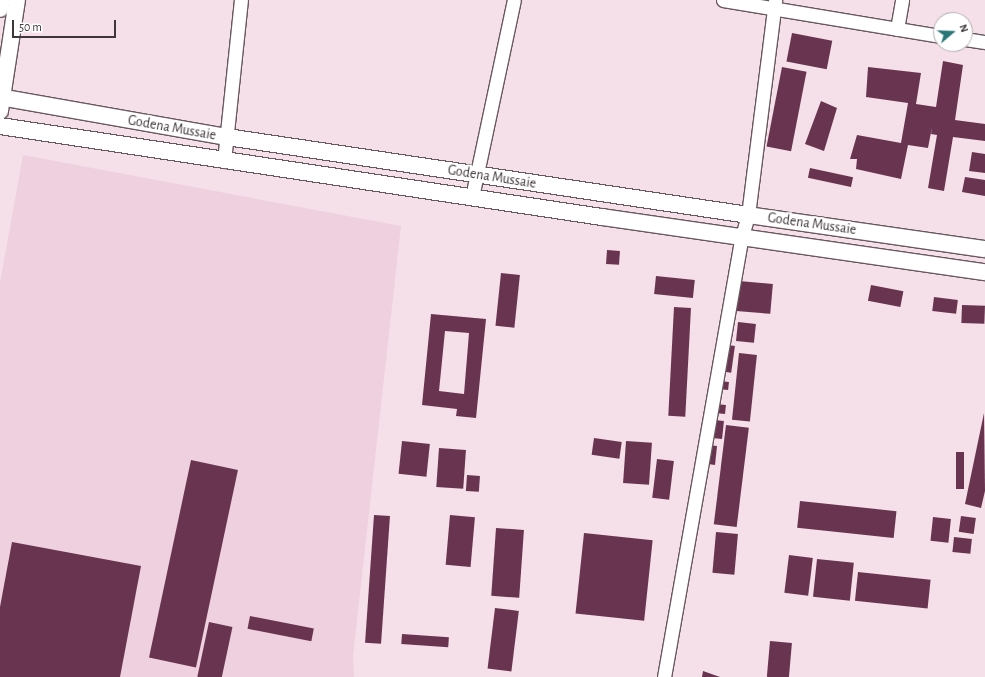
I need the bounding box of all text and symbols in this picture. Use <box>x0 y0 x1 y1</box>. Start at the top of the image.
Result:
scale bar <box>14 12 118 38</box>
north arrow <box>933 12 973 52</box>
text: 50 m <box>19 21 42 33</box>
text: N <box>957 23 970 34</box>
street label: Godena Mussaie <box>127 112 217 144</box>
street label: Godena Mussaie <box>447 162 537 192</box>
street label: Godena Mussaie <box>767 209 857 239</box>

